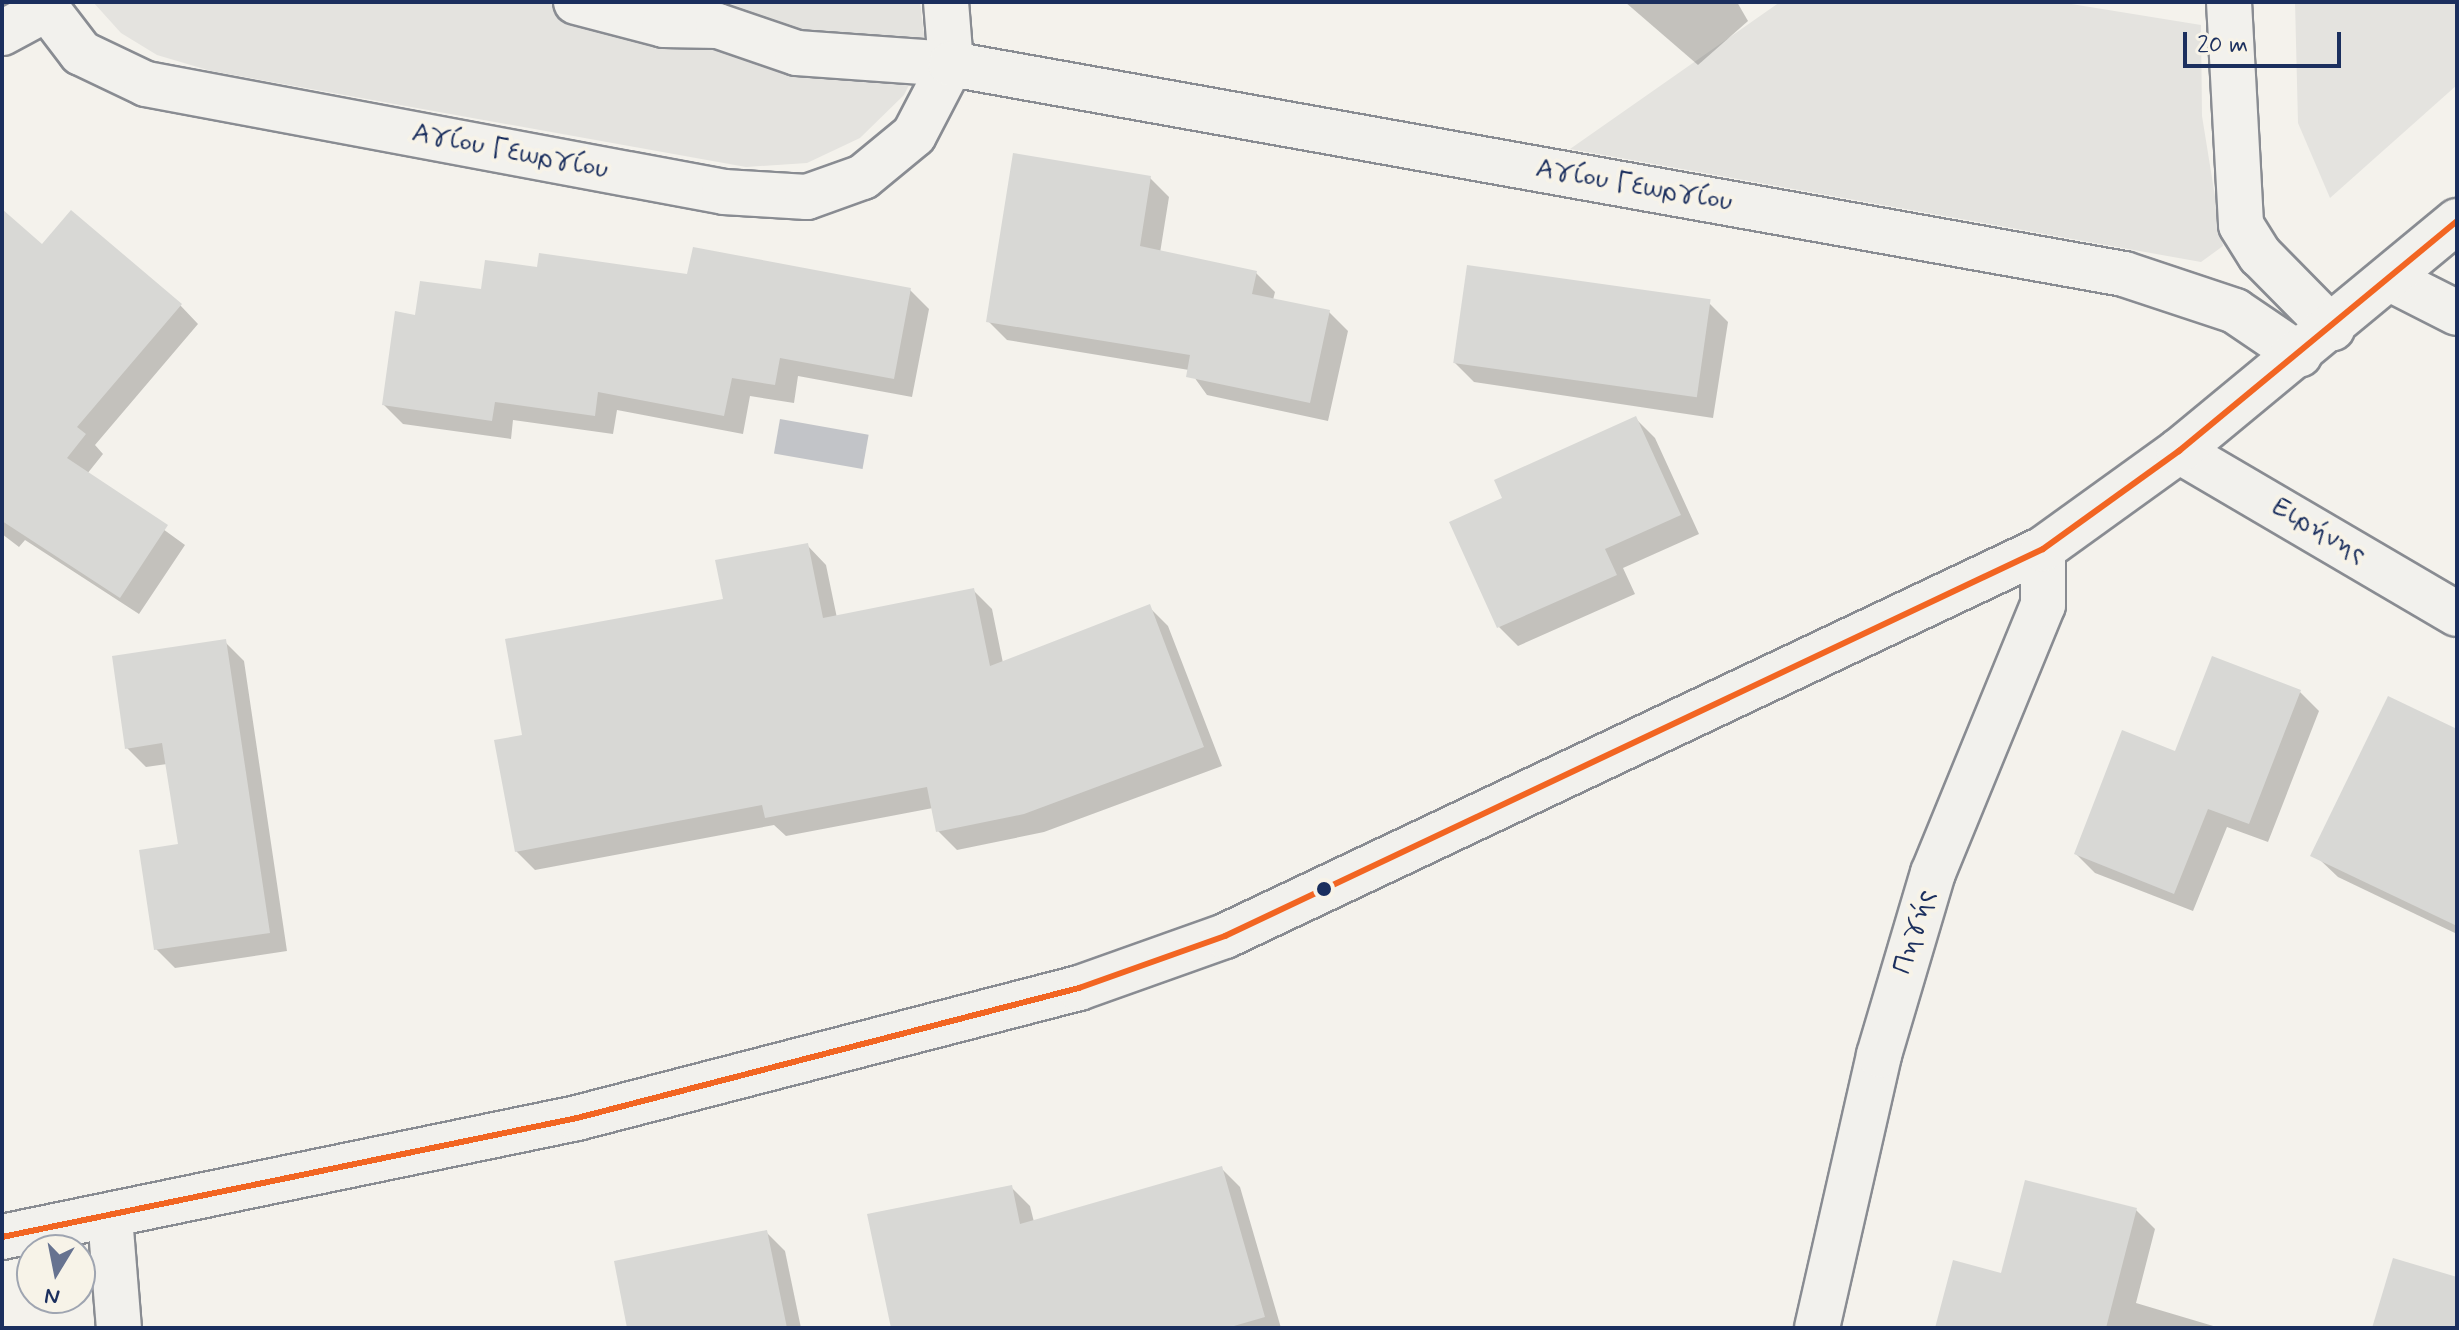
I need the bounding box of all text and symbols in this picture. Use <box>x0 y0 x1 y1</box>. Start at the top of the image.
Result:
scale bar <box>2187 16 2345 66</box>
text: 20 m <box>2197 30 2248 61</box>
street label: Αγίου Γεωργίου <box>409 117 611 187</box>
street label: Αγίου Γεωργίου <box>1533 152 1735 220</box>
street label: Ειρήνης <box>2266 491 2372 571</box>
unlabelled marker <box>1316 881 1332 897</box>
street label: Πηγής <box>1886 885 1944 979</box>
north arrow <box>16 1234 96 1314</box>
text: N <box>43 1281 62 1311</box>

